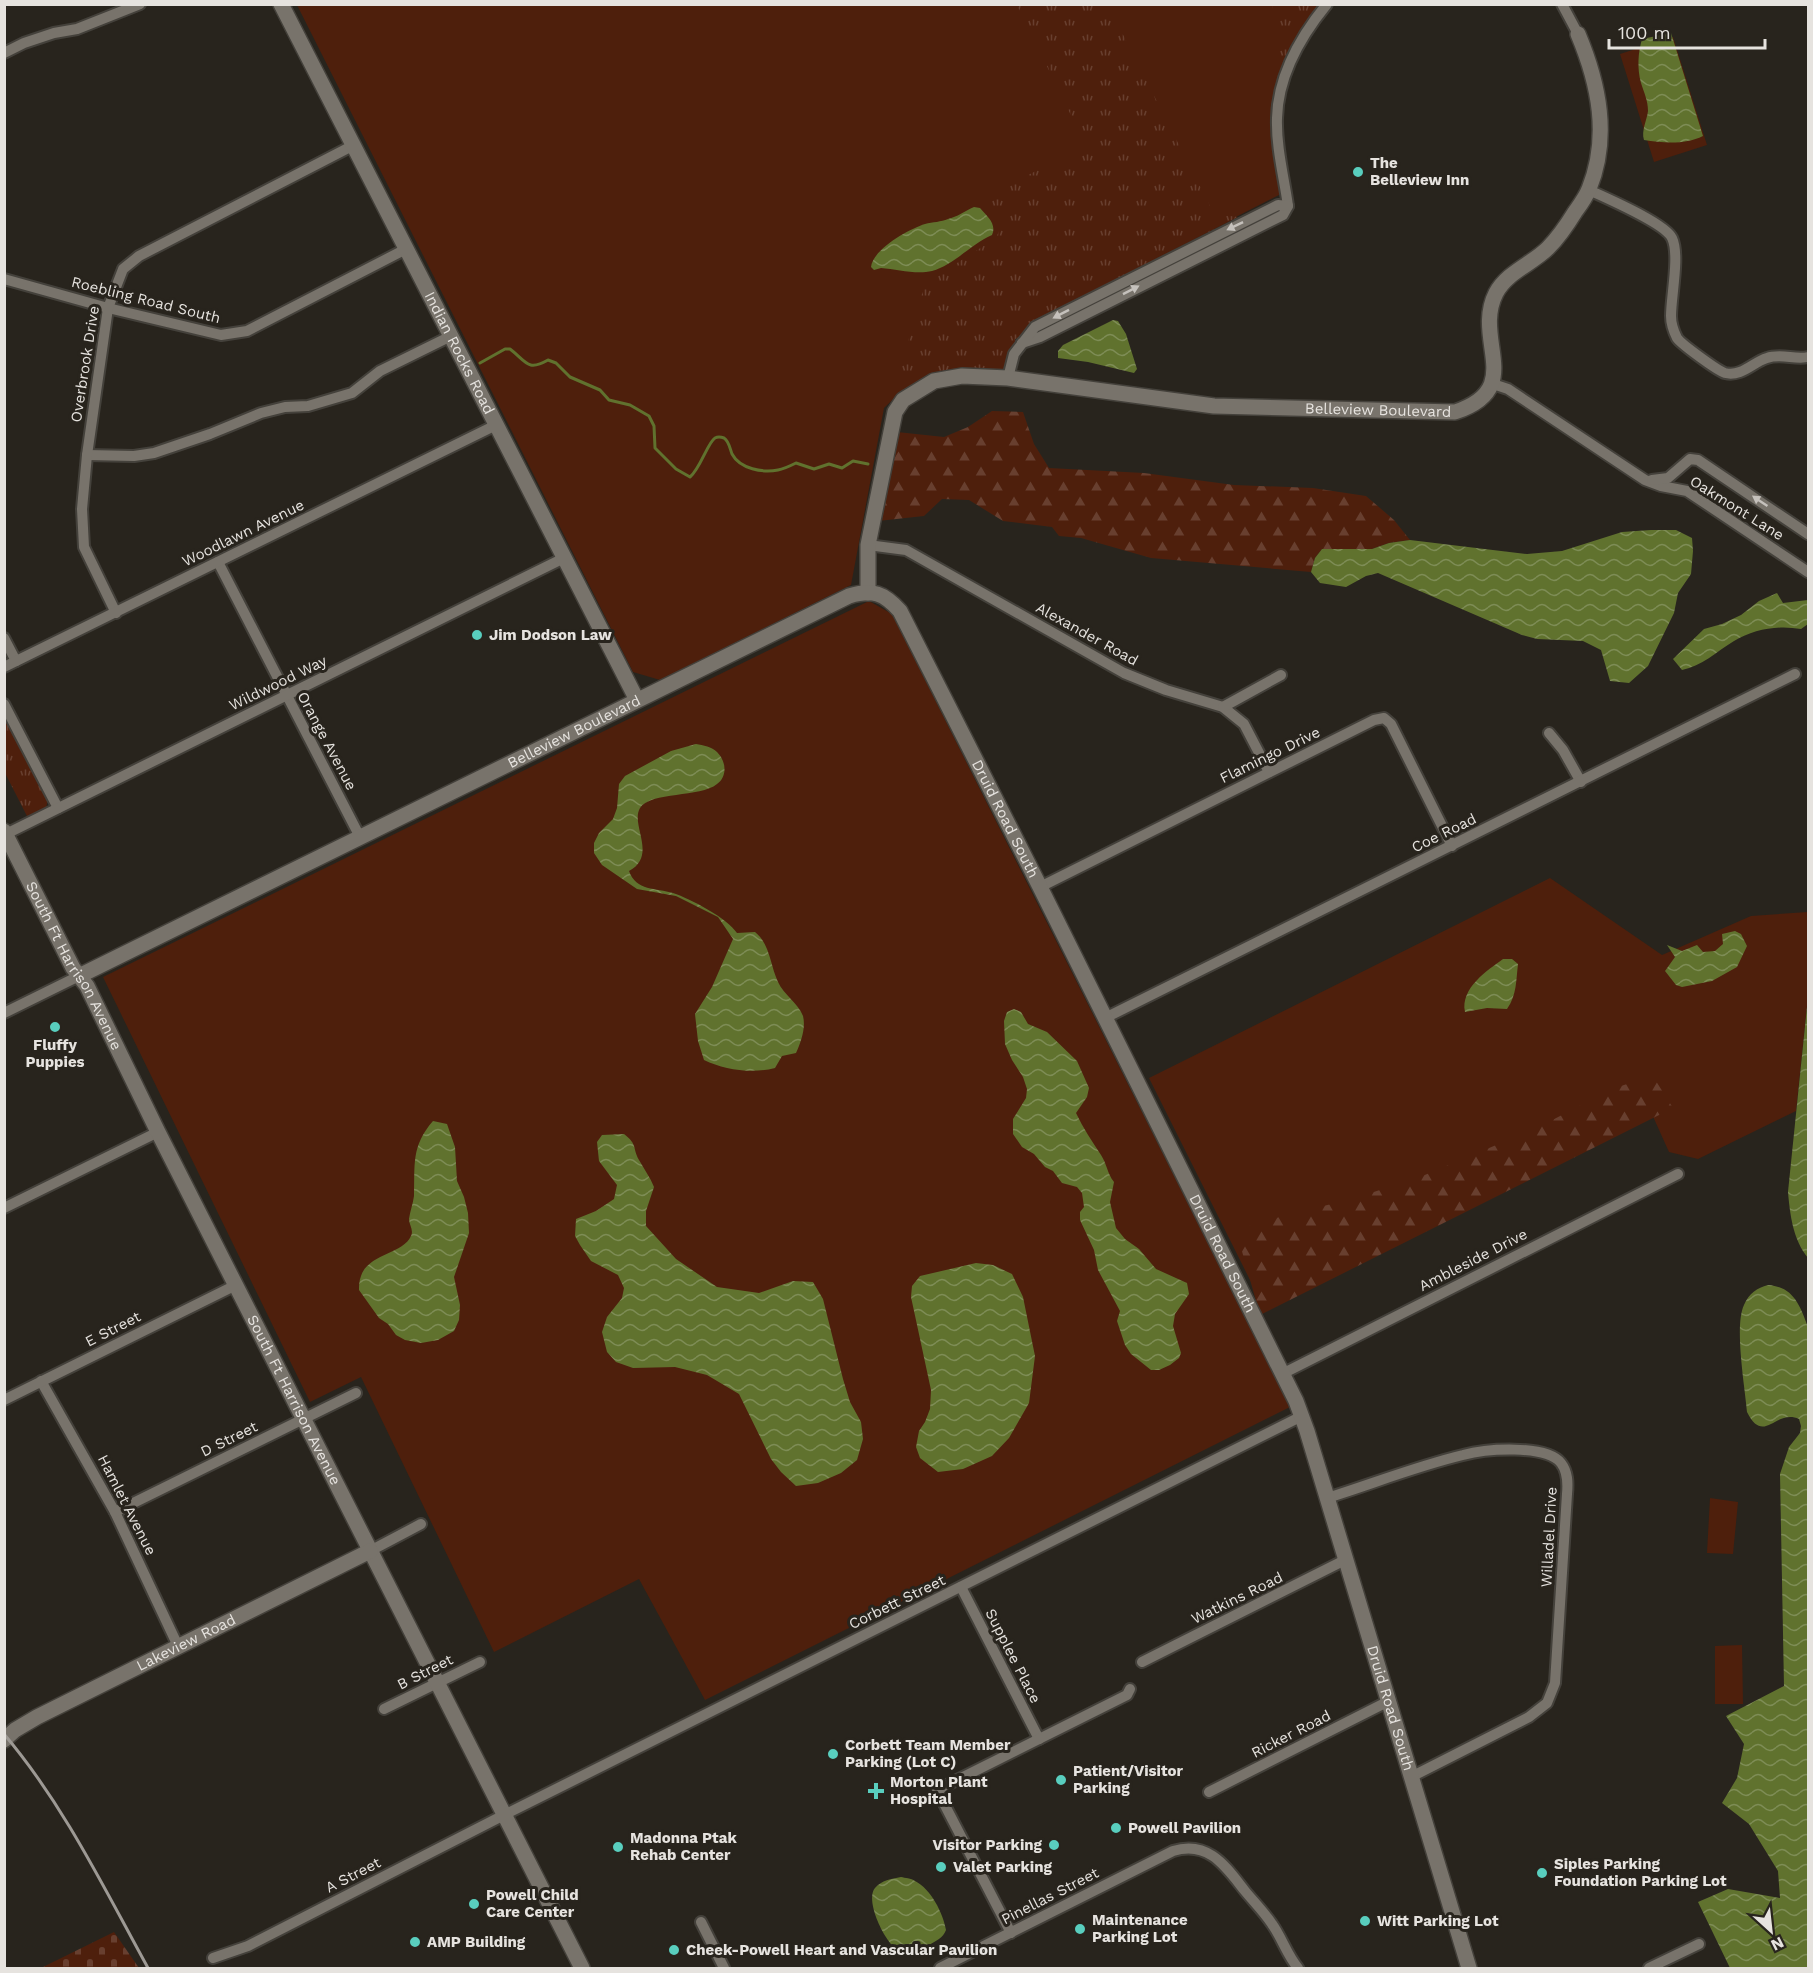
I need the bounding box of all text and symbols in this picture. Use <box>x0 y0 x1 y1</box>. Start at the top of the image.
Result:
scale bar <box>1609 12 1765 50</box>
text: 100 m <box>1618 22 1671 43</box>
place label: The Belleview Inn <box>1370 154 1469 189</box>
marker: The Belleview Inn <box>1351 165 1365 179</box>
one-way arrow <box>1226 221 1243 230</box>
street label: Roebling Road South <box>70 273 222 327</box>
one-way arrow <box>1123 285 1140 295</box>
street label: Indian Rocks Road <box>421 289 498 417</box>
street label: Overbrook Drive <box>67 304 103 424</box>
one-way arrow <box>1052 309 1069 319</box>
street label: Belleview Boulevard <box>1305 399 1451 421</box>
street label: Oakmont Lane <box>1687 472 1787 544</box>
street label: Woodlawn Avenue <box>179 496 307 570</box>
one-way arrow <box>1752 496 1768 507</box>
street label: Alexander Road <box>1033 598 1141 670</box>
place label: Jim Dodson Law <box>489 626 612 644</box>
marker: Jim Dodson Law <box>470 628 484 642</box>
street label: Wildwood Way <box>226 651 330 714</box>
street label: Orange Avenue <box>293 689 361 793</box>
street label: Belleview Boulevard <box>504 691 644 772</box>
street label: Flamingo Drive <box>1217 723 1323 787</box>
street label: Druid Road South <box>968 757 1043 881</box>
street label: Coe Road <box>1409 810 1479 856</box>
street label: South Ft Harrison Avenue <box>22 879 126 1053</box>
marker: Fluffy Puppies <box>48 1020 62 1034</box>
place label: Fluffy Puppies <box>25 1036 85 1071</box>
street label: Druid Road South <box>1186 1191 1260 1316</box>
street label: Ambleside Drive <box>1416 1225 1530 1295</box>
street label: E Street <box>82 1307 144 1351</box>
street label: South Ft Harrison Avenue <box>243 1312 345 1488</box>
street label: D Street <box>198 1417 261 1460</box>
street label: Hamlet Avenue <box>94 1452 160 1558</box>
street label: Willadel Drive <box>1537 1486 1561 1588</box>
street label: Watkins Road <box>1188 1568 1286 1628</box>
street label: Corbett Street <box>846 1571 949 1633</box>
street label: Supplee Place <box>981 1606 1045 1706</box>
street label: Lakeview Road <box>134 1610 239 1675</box>
street label: Druid Road South <box>1363 1643 1418 1773</box>
street label: B Street <box>394 1650 456 1694</box>
street label: Ricker Road <box>1248 1706 1334 1762</box>
place label: Corbett Team Member Parking (Lot C) <box>845 1736 1011 1771</box>
marker: Corbett Team Member Parking (Lot C) <box>826 1747 840 1761</box>
place label: Patient/Visitor Parking <box>1073 1762 1183 1797</box>
place label: Morton Plant Hospital <box>890 1773 988 1808</box>
marker: Patient/Visitor Parking <box>1054 1773 1068 1787</box>
marker: Morton Plant Hospital <box>867 1782 885 1800</box>
place label: Powell Pavilion <box>1128 1819 1241 1837</box>
marker: Powell Pavilion <box>1109 1821 1123 1835</box>
place label: Madonna Ptak Rehab Center <box>630 1829 737 1864</box>
place label: Visitor Parking <box>932 1836 1043 1854</box>
marker: Visitor Parking <box>1047 1838 1061 1852</box>
marker: Madonna Ptak Rehab Center <box>611 1840 625 1854</box>
street label: A Street <box>322 1853 384 1897</box>
place label: Siples Parking Foundation Parking Lot <box>1554 1855 1727 1890</box>
place label: Valet Parking <box>953 1858 1053 1876</box>
marker: Valet Parking <box>934 1860 948 1874</box>
street label: Pinellas Street <box>998 1863 1102 1928</box>
marker: Siples Parking Foundation Parking Lot <box>1535 1866 1549 1880</box>
place label: Powell Child Care Center <box>486 1886 579 1921</box>
marker: Powell Child Care Center <box>467 1897 481 1911</box>
north arrow <box>1741 1901 1801 1961</box>
place label: Maintenance Parking Lot <box>1092 1911 1188 1946</box>
place label: Witt Parking Lot <box>1377 1912 1499 1930</box>
marker: Witt Parking Lot <box>1358 1914 1372 1928</box>
marker: Maintenance Parking Lot <box>1073 1922 1087 1936</box>
place label: AMP Building <box>427 1933 526 1951</box>
text: N <box>1768 1933 1787 1955</box>
marker: AMP Building <box>408 1935 422 1949</box>
place label: Cheek-Powell Heart and Vascular Pavilion <box>686 1941 997 1959</box>
marker: Cheek-Powell Heart and Vascular Pavilion <box>667 1943 681 1957</box>

